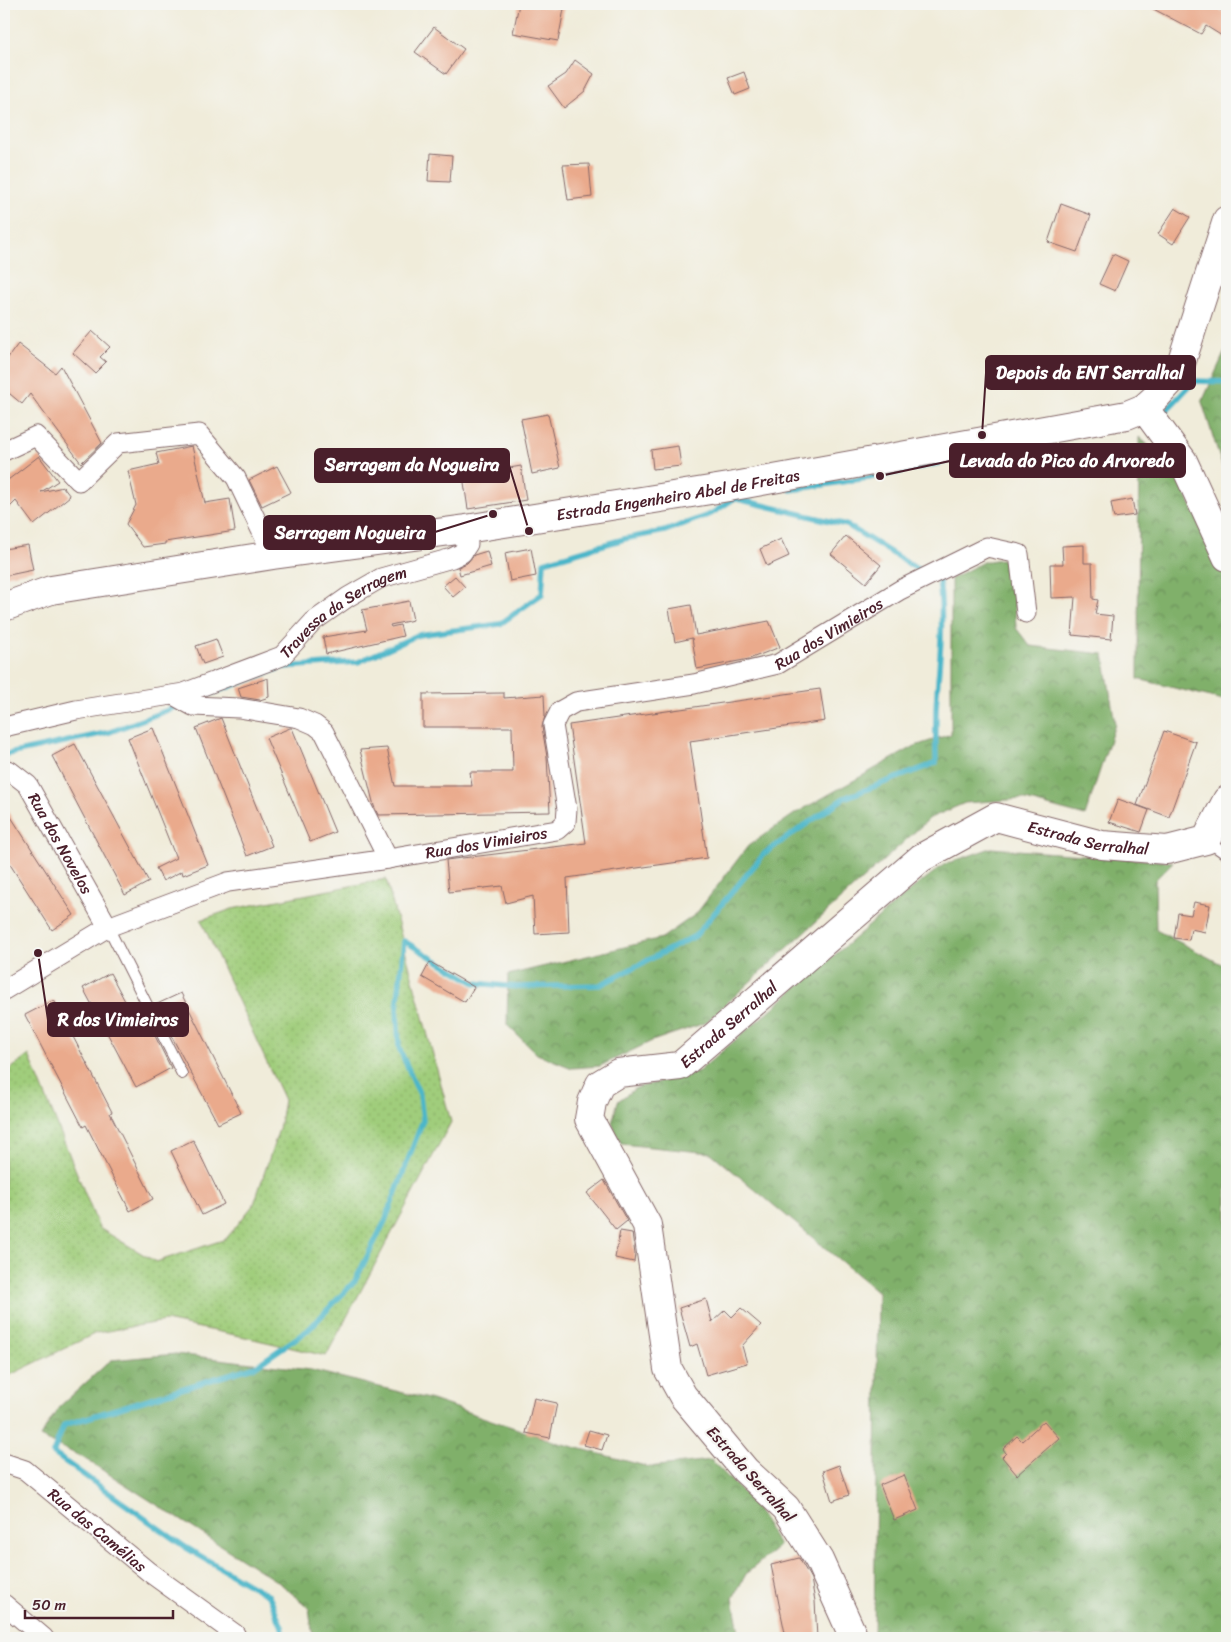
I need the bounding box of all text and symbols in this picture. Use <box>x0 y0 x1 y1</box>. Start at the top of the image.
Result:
callout: Depois da ENT Serralhal <box>986 356 1195 389</box>
text: Depois da ENT Serralhal <box>996 357 1185 389</box>
callout: Levada do Pico do Arvoredo <box>950 444 1185 477</box>
text: Levada do Pico do Arvoredo <box>960 445 1175 477</box>
callout: Serragem da Nogueira <box>315 449 509 482</box>
text: Serragem da Nogueira <box>324 449 500 481</box>
street label: Estrada Engenheiro Abel de Freitas <box>554 460 802 529</box>
callout: Serragem Nogueira <box>264 516 435 549</box>
text: Serragem Nogueira <box>273 517 426 549</box>
street label: Travessa da Serragem <box>272 557 410 665</box>
street label: Rua dos Vimieiros <box>768 589 889 678</box>
street label: Rua dos Novelos <box>20 787 102 900</box>
street label: Estrada Serralhal <box>1025 812 1150 863</box>
street label: Rua dos Vimieiros <box>423 817 550 867</box>
street label: Estrada Serralhal <box>672 973 785 1075</box>
callout: R dos Vimieiros <box>48 1003 188 1036</box>
text: R dos Vimieiros <box>57 1004 179 1036</box>
street label: Estrada Serralhal <box>699 1419 803 1530</box>
street label: Rua das Camélias <box>41 1480 154 1580</box>
scale bar <box>25 1587 172 1619</box>
text: 50 m <box>32 1592 67 1618</box>

